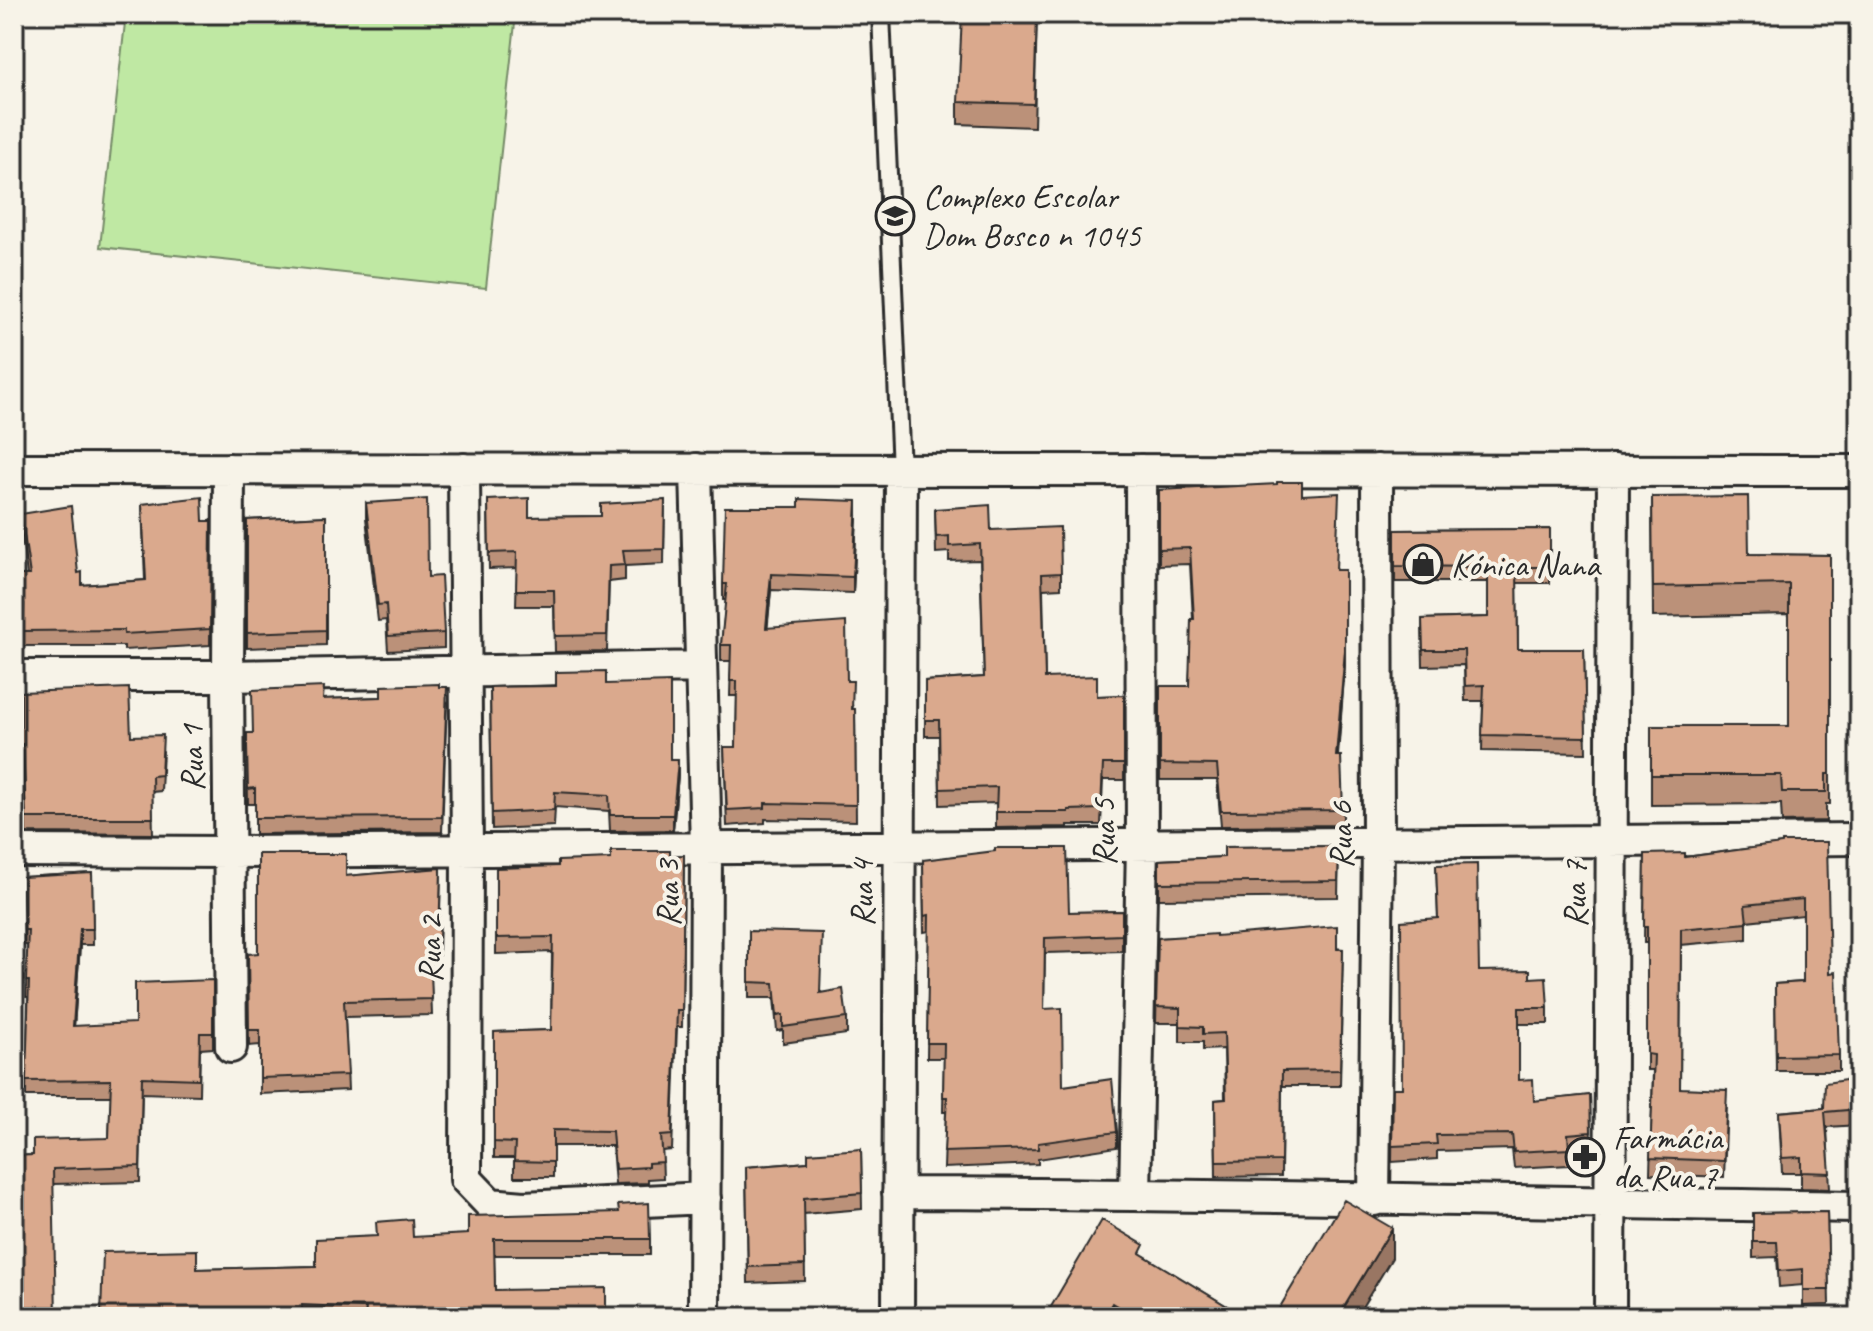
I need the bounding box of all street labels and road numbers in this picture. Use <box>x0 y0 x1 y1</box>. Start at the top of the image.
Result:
street label: Rua 1 <box>169 722 214 792</box>
street label: Rua 5 <box>1082 797 1125 865</box>
street label: Rua 6 <box>1319 800 1362 868</box>
street label: Rua 4 <box>840 856 883 926</box>
street label: Rua 3 <box>646 857 689 926</box>
street label: Rua 7 <box>1553 859 1596 927</box>
street label: Rua 2 <box>408 913 451 982</box>

